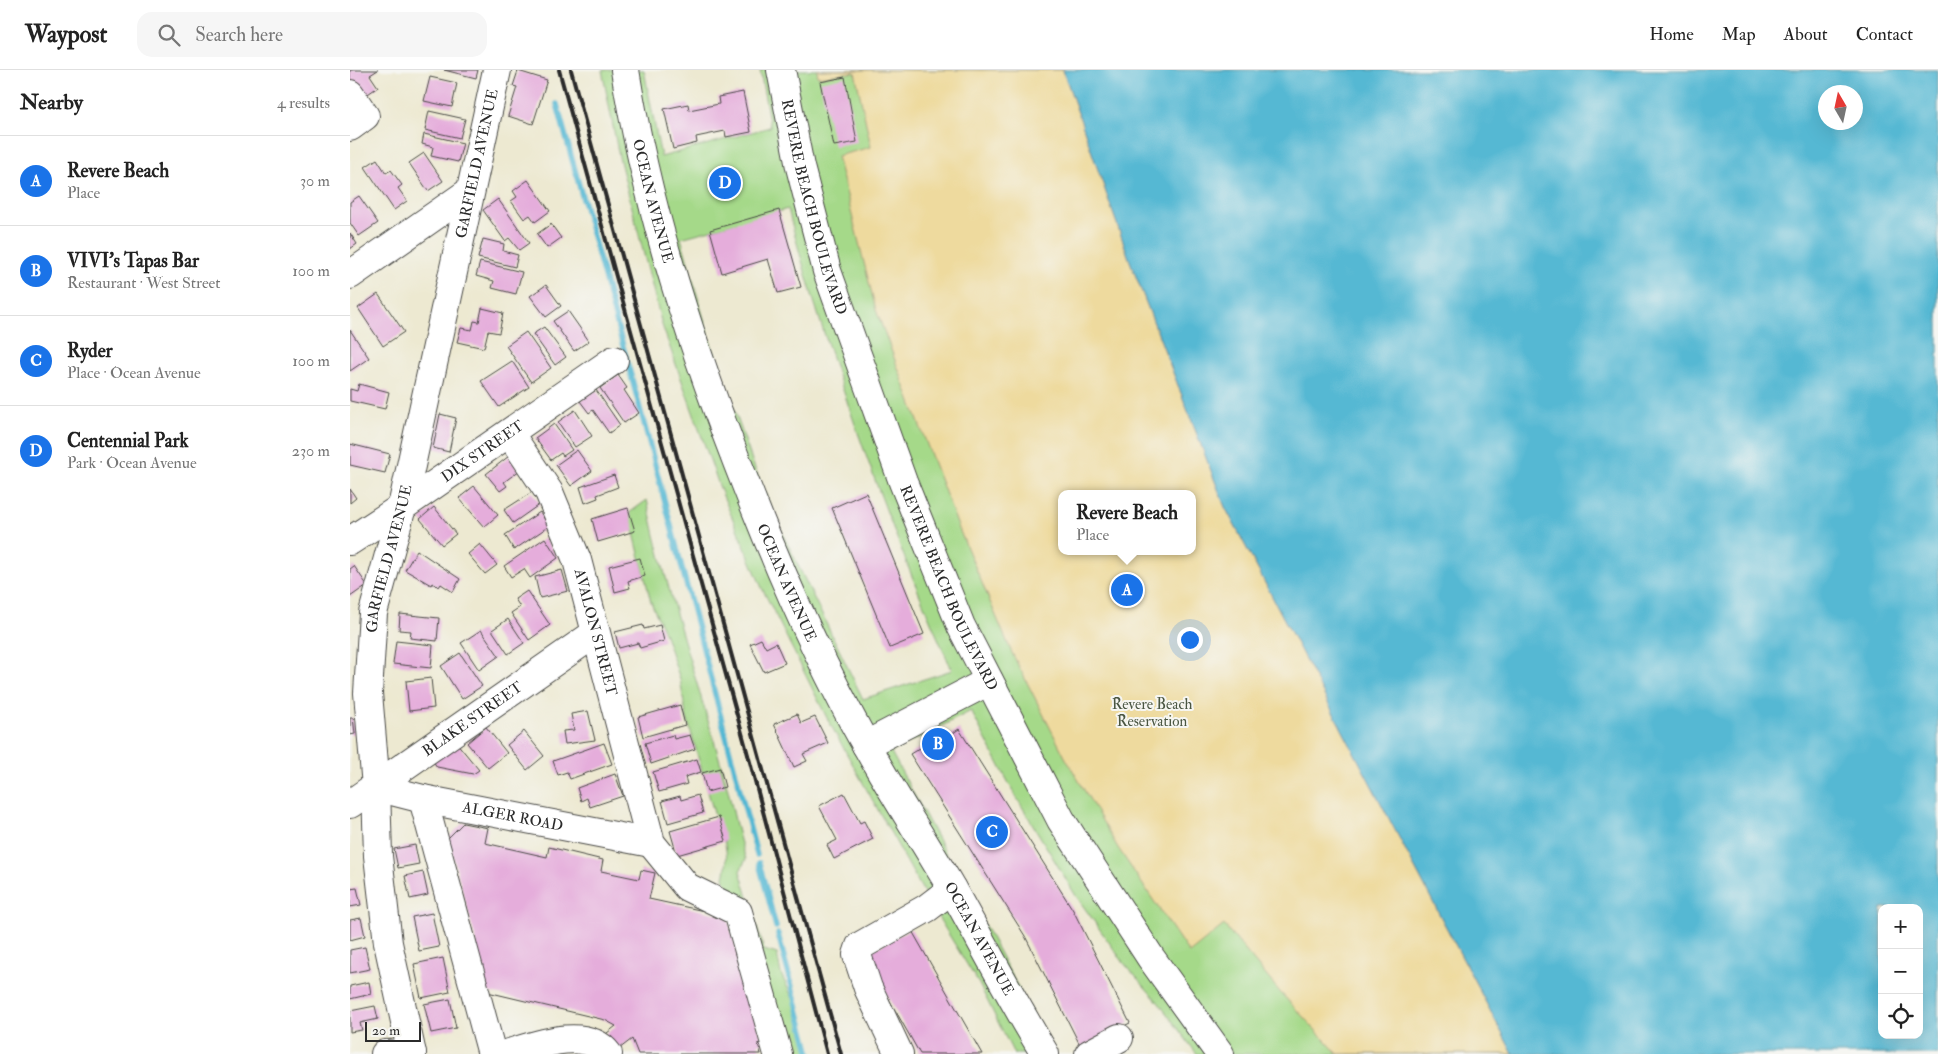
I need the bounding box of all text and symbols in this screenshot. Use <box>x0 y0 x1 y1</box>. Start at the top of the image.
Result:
search box <box>137 12 487 57</box>
text: Waypost <box>25 19 107 50</box>
icon: search <box>155 21 183 49</box>
text: Search here <box>195 23 283 47</box>
text: Home <box>1649 23 1694 46</box>
text: Map <box>1722 23 1756 46</box>
text: About <box>1784 23 1828 46</box>
text: Contact <box>1856 23 1913 46</box>
north arrow <box>1818 85 1863 130</box>
street label: GARFIELD AVENUE <box>452 87 503 240</box>
text: Nearby <box>20 89 83 116</box>
text: 4 results <box>277 93 330 113</box>
street label: REVERE BEACH BOULEVARD <box>777 98 851 318</box>
street label: OCEAN AVENUE <box>628 137 677 265</box>
text: Revere Beach <box>67 159 169 183</box>
pin: D <box>709 164 741 202</box>
text: A <box>31 171 41 191</box>
text: 30 m <box>300 171 330 191</box>
text: Place <box>67 183 100 203</box>
text: VIVI’s Tapas Bar <box>67 249 199 273</box>
text: B <box>31 261 41 281</box>
text: 100 m <box>292 261 330 281</box>
text: Restaurant · West Street <box>67 273 220 293</box>
text: Ryder <box>67 339 113 363</box>
text: C <box>30 351 42 371</box>
text: 100 m <box>292 351 330 371</box>
text: Place · Ocean Avenue <box>67 363 201 383</box>
street label: DIX STREET <box>438 417 528 487</box>
text: Centennial Park <box>67 429 189 453</box>
text: D <box>29 441 43 461</box>
text: 230 m <box>292 441 330 461</box>
text: Park · Ocean Avenue <box>67 453 197 473</box>
street label: GARFIELD AVENUE <box>363 483 417 633</box>
street label: REVERE BEACH BOULEVARD <box>895 483 1002 694</box>
popup <box>1058 490 1196 555</box>
text: Revere Beach <box>1076 501 1178 525</box>
street label: OCEAN AVENUE <box>752 521 821 645</box>
text: Place <box>1076 525 1109 545</box>
street label: AVALON STREET <box>569 566 621 698</box>
pin: A <box>1111 571 1143 609</box>
your location <box>1177 627 1203 653</box>
street label: BLAKE STREET <box>419 678 526 761</box>
park label: Revere Beach Reservation <box>1112 695 1192 731</box>
pin: B <box>922 725 954 763</box>
street label: ALGER ROAD <box>460 798 565 836</box>
pin: C <box>976 813 1008 851</box>
street label: OCEAN AVENUE <box>940 878 1018 999</box>
map controls <box>1878 904 1923 1039</box>
button: + <box>1878 904 1923 949</box>
button: − <box>1878 949 1923 994</box>
button: locate <box>1878 994 1923 1039</box>
scale bar <box>365 1019 421 1042</box>
text: 20 m <box>372 1022 400 1039</box>

